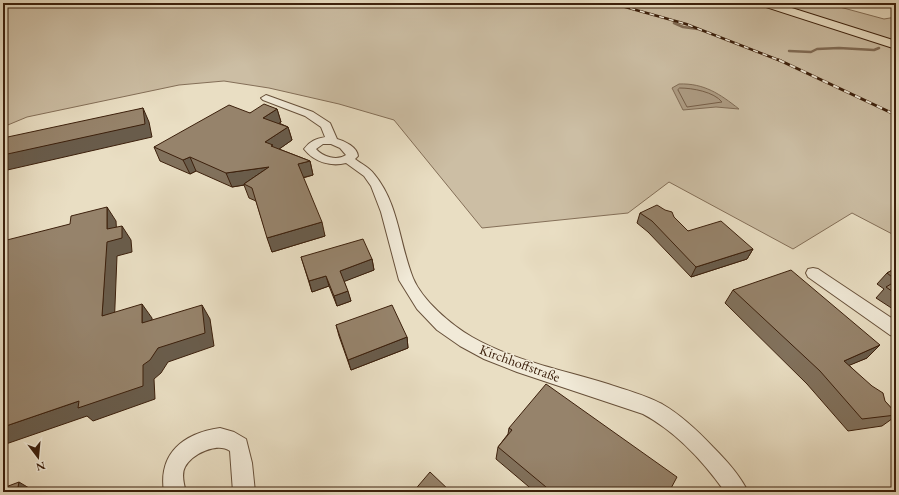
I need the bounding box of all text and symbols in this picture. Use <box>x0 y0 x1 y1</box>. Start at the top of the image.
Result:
street label: Kirchhoffstraße <box>477 340 563 386</box>
north arrow <box>18 437 58 477</box>
text: N <box>34 459 47 475</box>

